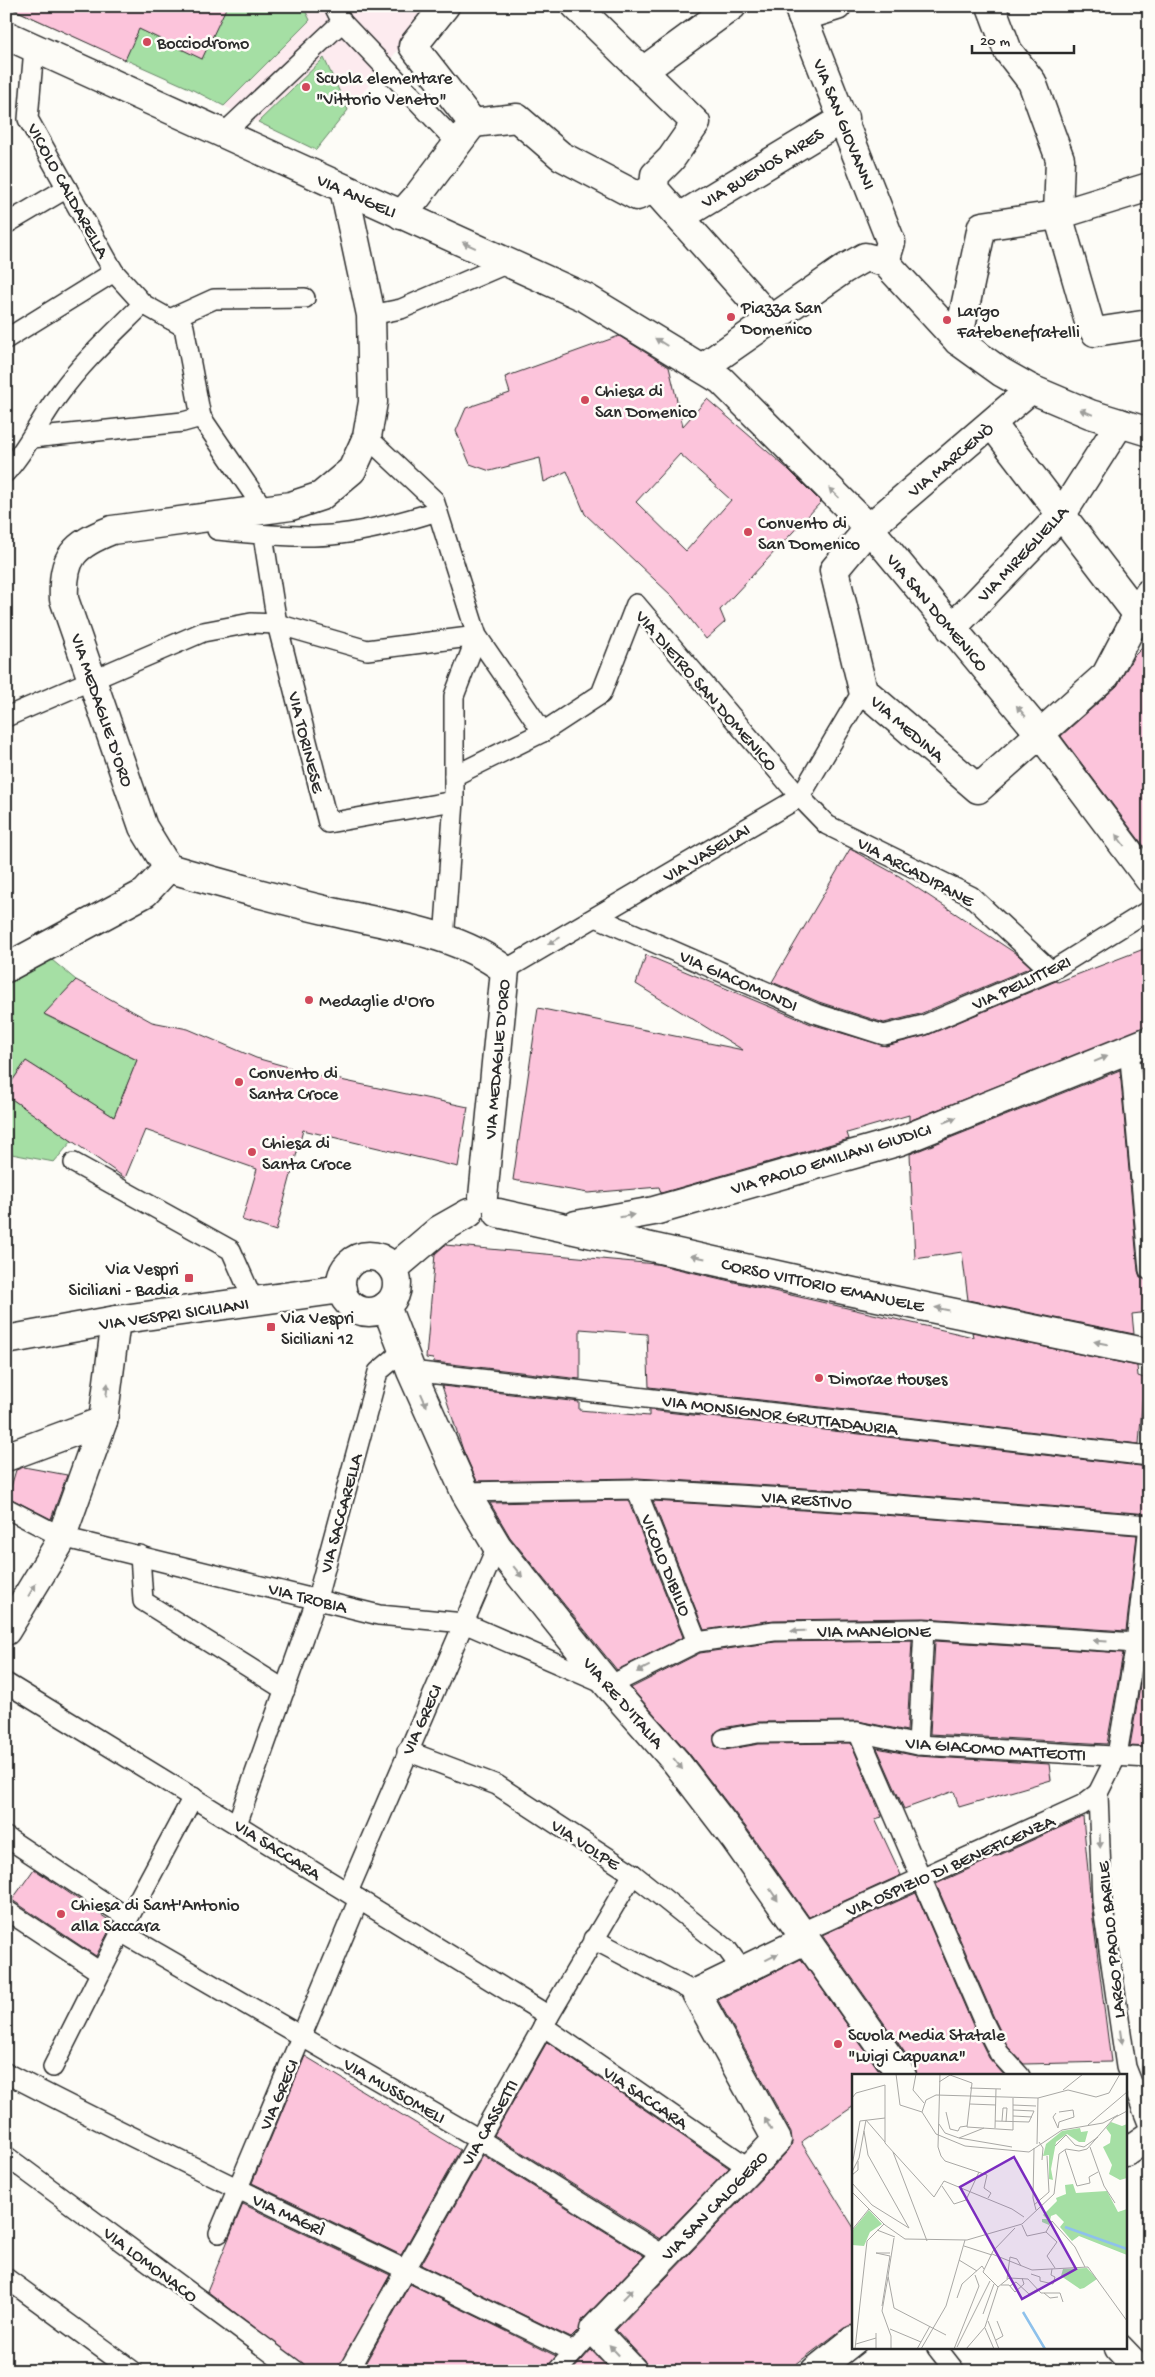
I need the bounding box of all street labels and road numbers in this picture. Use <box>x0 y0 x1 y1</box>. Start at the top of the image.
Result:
street label: VIA SAN GIOVANNI <box>807 56 878 193</box>
street label: VICOLO CALDARELLA <box>21 119 113 263</box>
street label: VIA BUENOS AIRES <box>697 124 829 214</box>
street label: VIA ANGELI <box>312 170 399 224</box>
street label: VIA MARCENÒ <box>904 419 999 503</box>
street label: VIA MIREGLIELLA <box>973 501 1075 608</box>
street label: VIA SAN DOMENICO <box>880 550 992 677</box>
street label: VIA DIETRO SAN DOMENICO <box>629 606 781 776</box>
street label: VIA MEDAGLIE D'ORO <box>64 631 137 790</box>
street label: VIA TORINESE <box>282 689 327 796</box>
street label: VIA MEDINA <box>864 691 949 769</box>
street label: VIA VASELLAI <box>659 820 755 889</box>
street label: VIA ARCADIPANE <box>852 833 977 913</box>
street label: VIA GIACOMONDI <box>675 946 800 1018</box>
street label: VIA PELLITTERI <box>968 952 1075 1017</box>
street label: VIA MEDAGLIE D'ORO <box>481 978 516 1141</box>
street label: VIA PAOLO EMILIANI GIUDICI <box>728 1120 934 1201</box>
street label: CORSO VITTORIO EMANUELE <box>719 1255 927 1318</box>
street label: VIA VESPRI SICILIANI <box>97 1295 251 1337</box>
street label: VIA MONSIGNOR GRUTTADAURIA <box>660 1391 900 1442</box>
street label: VIA SACCARELLA <box>316 1450 369 1577</box>
street label: VIA RESTIVO <box>760 1488 853 1515</box>
street label: VICOLO DIBILIO <box>634 1511 695 1620</box>
street label: VIA TROBIA <box>265 1579 350 1620</box>
street label: VIA MANGIONE <box>816 1623 932 1644</box>
street label: VIA RE D'ITALIA <box>576 1653 668 1755</box>
street label: VIA GRECI <box>398 1681 448 1760</box>
street label: VIA GIACOMO MATTEOTTI <box>904 1734 1087 1767</box>
street label: VIA OSPIZIO DI BENEFICENZA <box>843 1811 1060 1923</box>
street label: VIA SACCARA <box>229 1816 325 1887</box>
street label: VIA VOLPE <box>545 1816 624 1877</box>
street label: LARGO PAOLO BARILE <box>1094 1860 1131 2019</box>
street label: VIA MUSSOMELI <box>338 2054 448 2130</box>
street label: VIA GRECI <box>256 2056 305 2135</box>
street label: VIA SACCARA <box>597 2062 692 2136</box>
street label: VIA CASSETTI <box>458 2077 524 2171</box>
street label: VIA SAN CALOGERO <box>657 2147 774 2267</box>
street label: VIA MAGRÌ <box>248 2190 327 2242</box>
street label: VIA LOMONACO <box>97 2223 201 2308</box>

